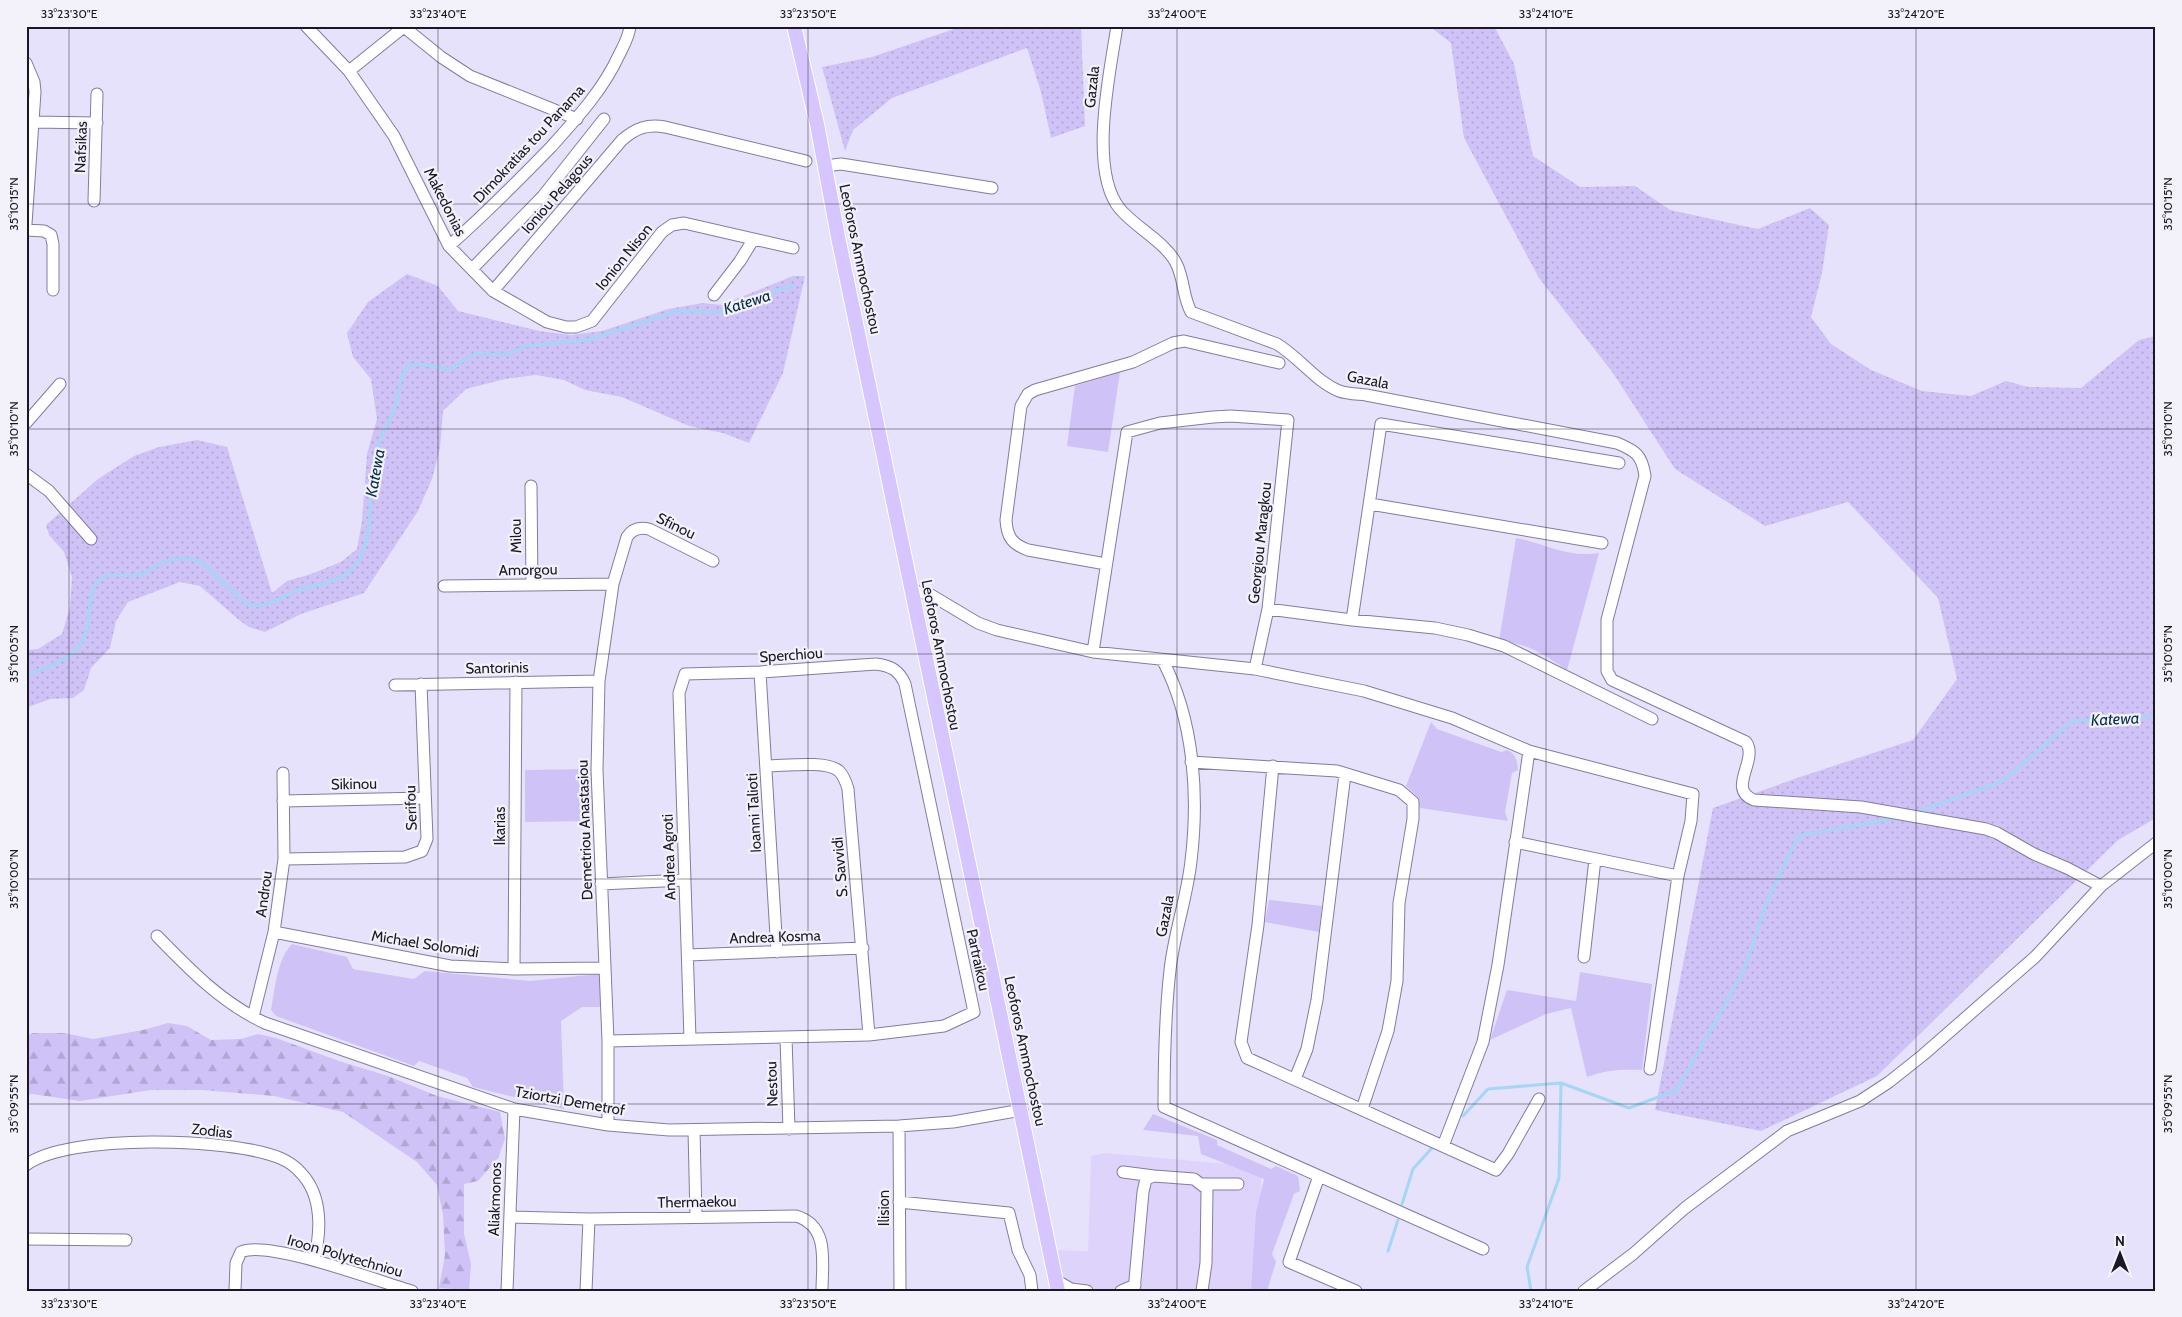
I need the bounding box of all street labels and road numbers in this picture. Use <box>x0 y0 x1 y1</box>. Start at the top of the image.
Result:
street label: Gazala <box>1081 64 1103 109</box>
street label: Dimokratias tou Panama <box>470 81 589 207</box>
street label: Nafsikas <box>71 121 91 173</box>
street label: Ioniou Pelagous <box>518 151 596 237</box>
street label: Makedonias <box>420 165 470 239</box>
street label: Leoforos Ammochostou <box>835 182 885 336</box>
street label: Ionion Nison <box>592 220 656 294</box>
street label: Gazala <box>1346 367 1391 393</box>
street label: Georgiou Maragkou <box>1245 481 1275 605</box>
street label: Sfinou <box>654 509 698 543</box>
street label: Milou <box>507 518 525 554</box>
street label: Amorgou <box>498 560 558 580</box>
street label: Leoforos Ammochostou <box>918 578 964 732</box>
street label: Sperchiou <box>759 644 823 666</box>
street label: Santorinis <box>465 658 529 678</box>
street label: Demetriou Anastasiou <box>574 759 596 901</box>
street label: Ioanni Talioti <box>743 773 765 853</box>
street label: Sikinou <box>331 775 377 793</box>
street label: Serifou <box>401 785 421 831</box>
street label: Ikarias <box>491 807 509 845</box>
street label: Andrea Agroti <box>659 814 679 900</box>
street label: S. Savvidi <box>828 836 852 898</box>
street label: Androu <box>252 870 276 918</box>
street label: Gazala <box>1152 893 1178 938</box>
street label: Andrea Kosma <box>729 926 822 948</box>
street label: Michael Solomidi <box>370 927 480 961</box>
street label: Partraikou <box>963 927 993 993</box>
street label: Leoforos Ammochostou <box>1000 974 1050 1128</box>
street label: Nestou <box>762 1061 782 1107</box>
street label: Tziortzi Demetrof <box>514 1082 626 1120</box>
street label: Zodias <box>191 1120 233 1142</box>
street label: Aliakmonos <box>485 1162 505 1236</box>
street label: Ilision <box>875 1190 893 1226</box>
street label: Thermaekou <box>657 1192 737 1212</box>
street label: Iroon Polytechniou <box>285 1231 405 1281</box>

